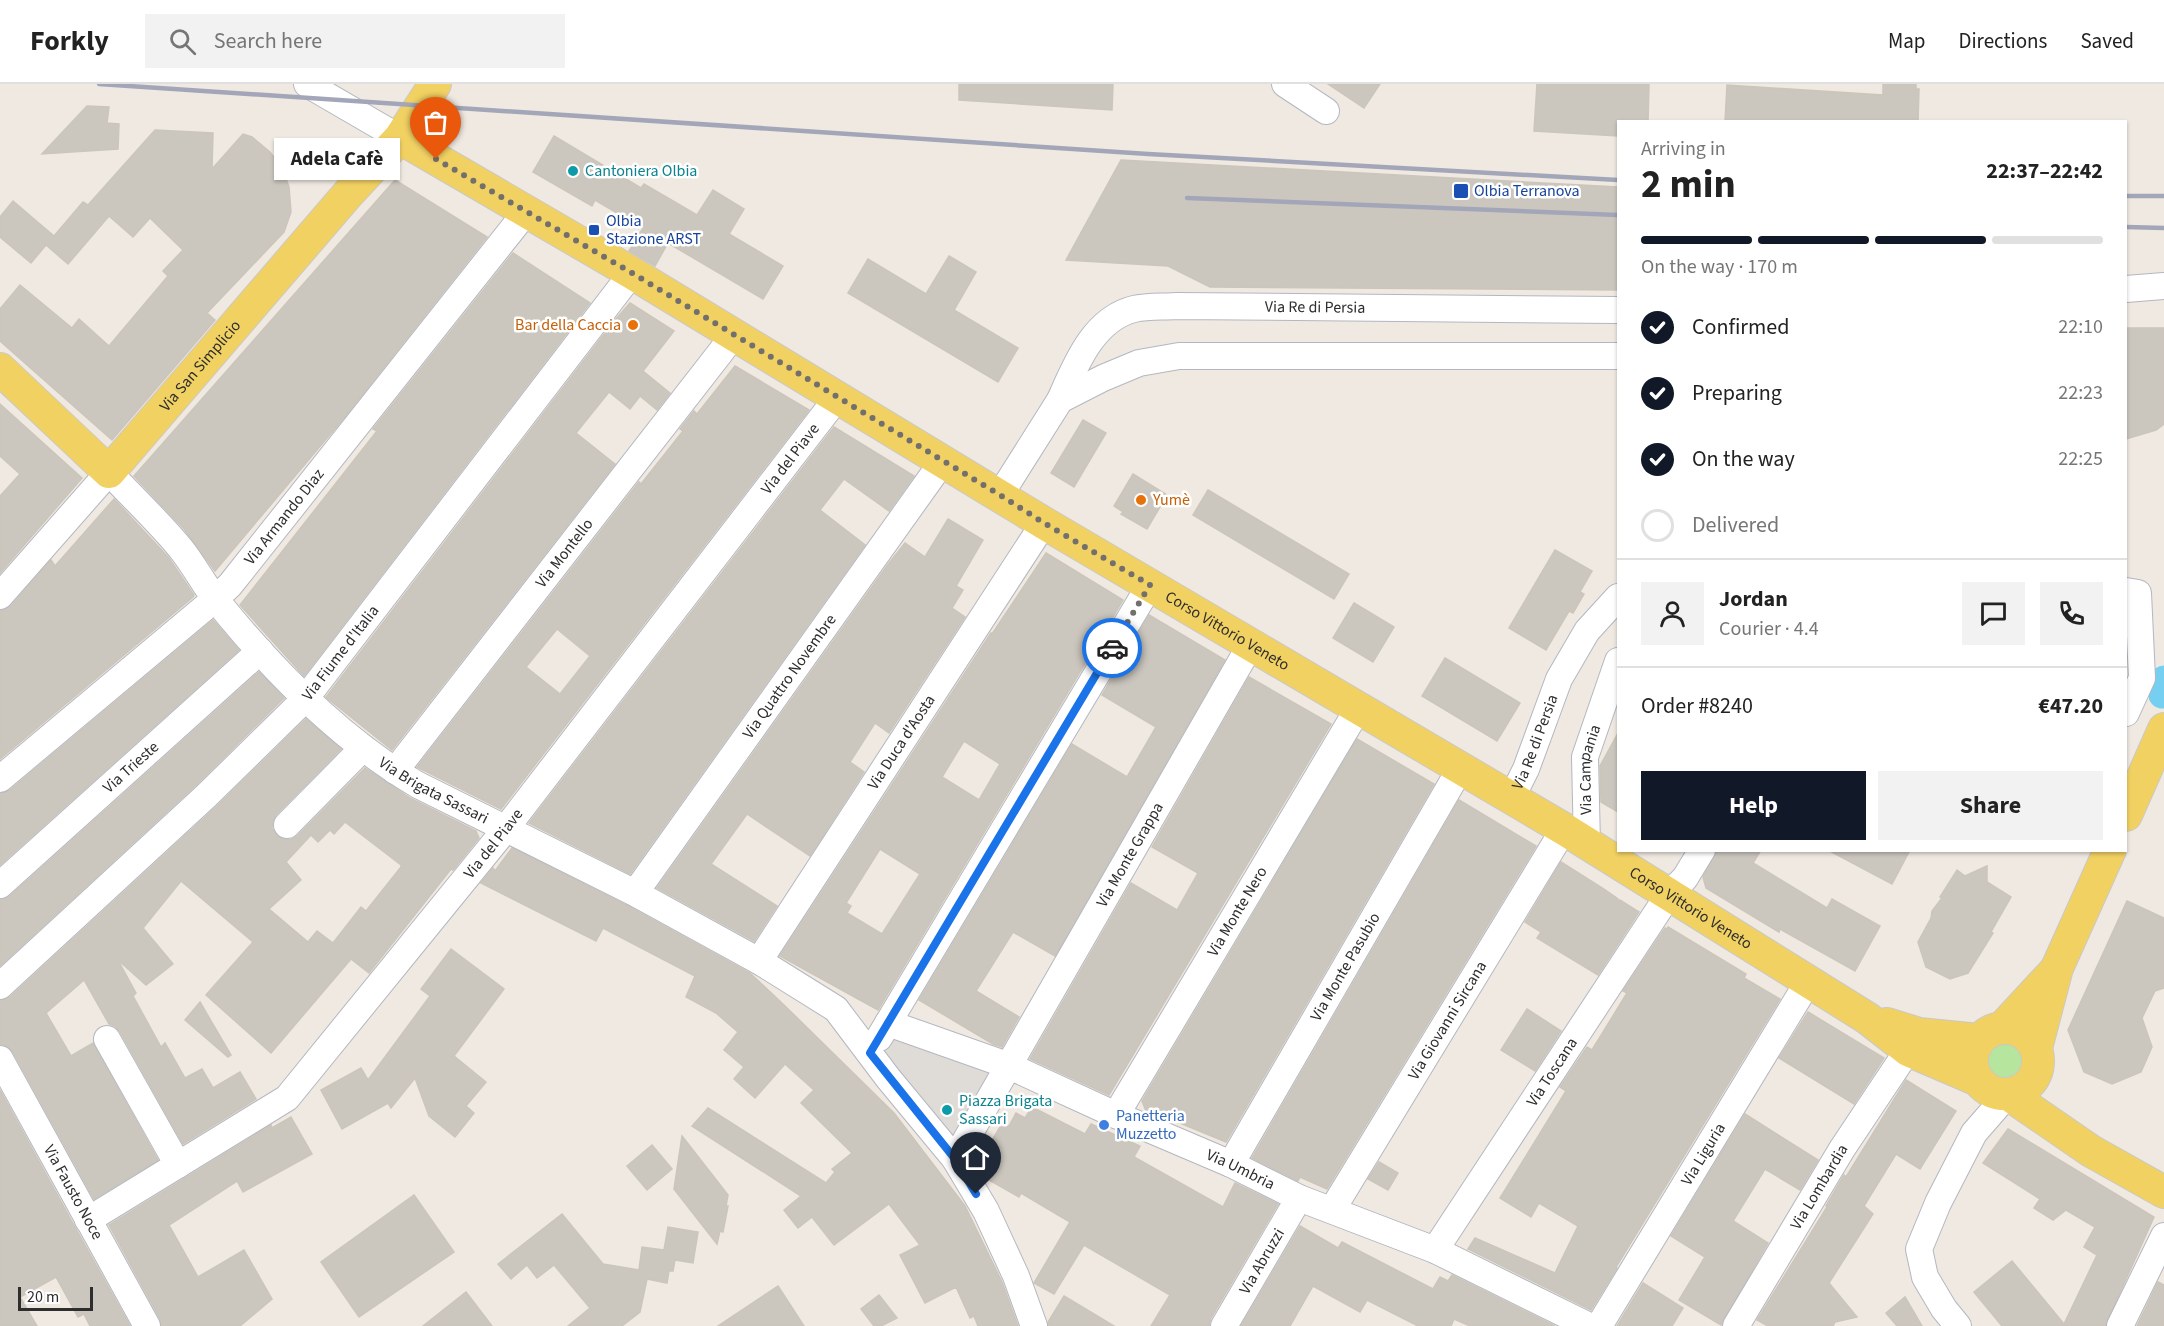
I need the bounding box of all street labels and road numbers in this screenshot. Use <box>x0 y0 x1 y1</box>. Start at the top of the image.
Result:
street label: Via Re di Persia <box>1265 296 1365 319</box>
street label: Via San Simplicio <box>155 315 246 416</box>
street label: Via del Piave <box>756 419 825 499</box>
street label: Via Armando Diaz <box>239 464 329 570</box>
street label: Via Montello <box>530 514 598 592</box>
street label: Corso Vittorio Veneto <box>1161 586 1294 676</box>
street label: Via Fiume d'Italia <box>297 601 384 705</box>
street label: Via Quattro Novembre <box>737 610 841 743</box>
street label: Via Duca d'Aosta <box>862 690 940 794</box>
street label: Via Re di Persia <box>1506 691 1563 793</box>
street label: Via Campania <box>1573 722 1606 815</box>
street label: Via Trieste <box>98 736 164 798</box>
street label: Via Brigata Sassari <box>374 752 492 829</box>
street label: Via Monte Grappa <box>1091 798 1169 911</box>
street label: Via del Piave <box>459 804 528 883</box>
street label: Corso Vittorio Veneto <box>1625 861 1756 955</box>
street label: Via Monte Nero <box>1202 862 1273 961</box>
street label: Via Monte Pasubio <box>1305 908 1386 1025</box>
street label: Via Giovanni Sircana <box>1403 957 1492 1084</box>
street label: Via Toscana <box>1521 1033 1583 1111</box>
street label: Via Liguria <box>1676 1119 1731 1190</box>
street label: Via Lombardia <box>1785 1140 1853 1234</box>
street label: Via Fausto Noce <box>38 1141 108 1244</box>
street label: Via Umbria <box>1203 1144 1279 1195</box>
street label: Via Abruzzi <box>1234 1224 1290 1298</box>

